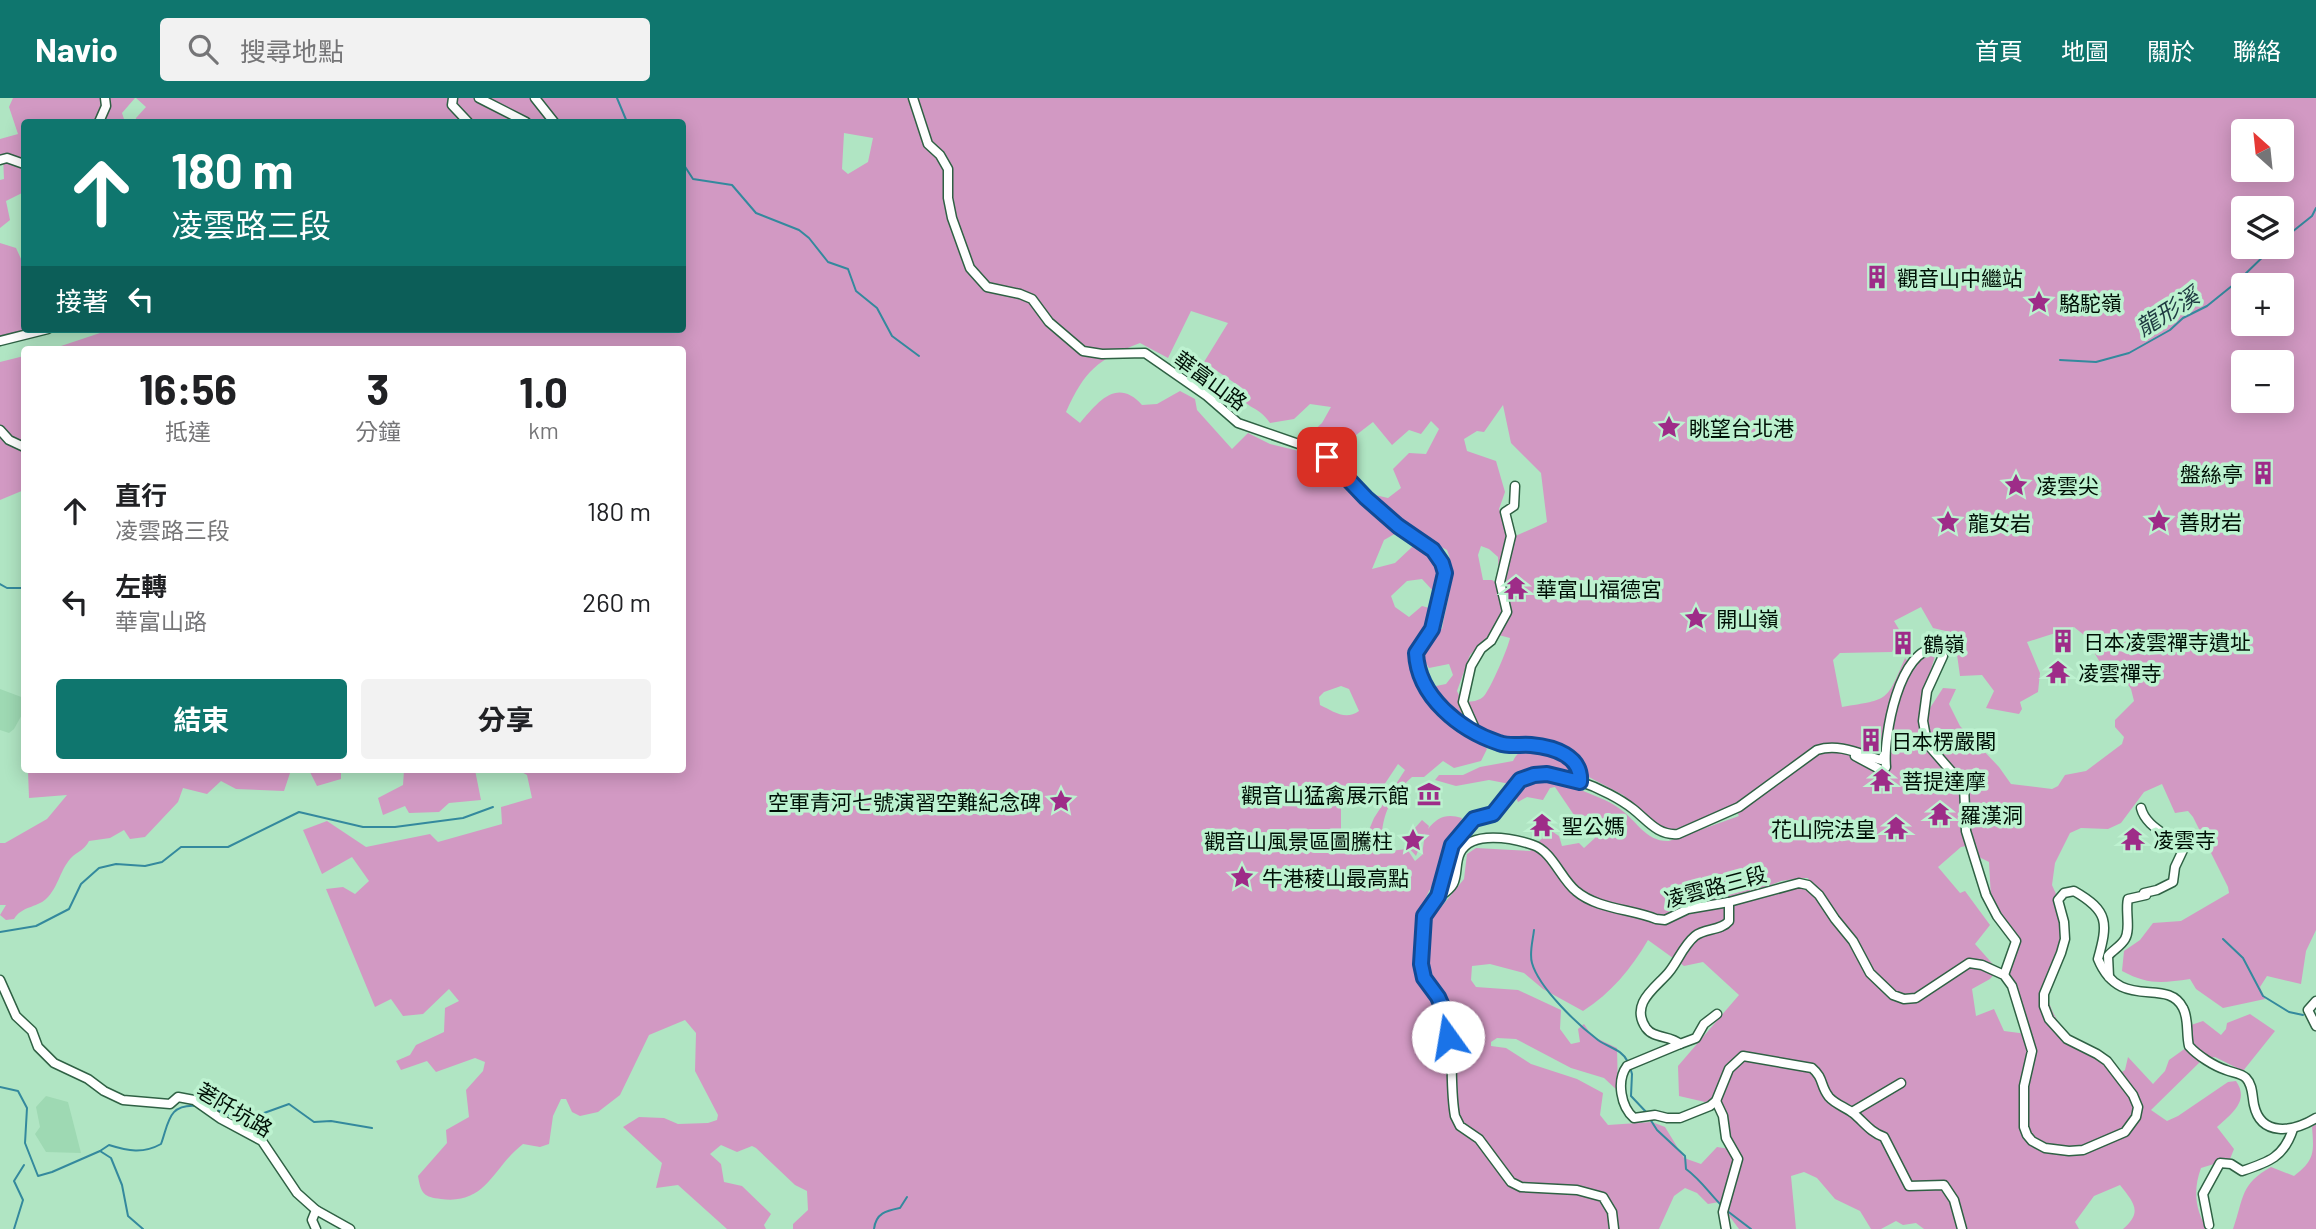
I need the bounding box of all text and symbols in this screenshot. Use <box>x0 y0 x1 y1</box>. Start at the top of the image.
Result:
search box <box>160 18 650 81</box>
text: Navio <box>35 29 118 69</box>
icon: search <box>184 30 222 68</box>
text: 搜尋地點 <box>240 35 344 66</box>
text: 首頁 <box>1975 36 2023 65</box>
text: 地圖 <box>2061 36 2109 65</box>
text: 關於 <box>2147 36 2195 65</box>
text: 聯絡 <box>2233 36 2281 65</box>
north arrow <box>2231 119 2294 182</box>
map controls <box>2231 119 2294 413</box>
text: 180 m <box>171 140 294 199</box>
icon: ahead <box>56 147 147 238</box>
button: layers <box>2231 196 2294 259</box>
text: 凌雲路三段 <box>171 205 331 243</box>
building icon: 觀音山中繼站 <box>1863 263 1891 291</box>
place label: 觀音山中繼站 <box>1897 265 2023 290</box>
button: + <box>2231 273 2294 336</box>
water label: 龍形溪 <box>2130 279 2206 341</box>
icon: left <box>122 280 160 318</box>
text: 接著 <box>56 285 108 316</box>
place icon: 駱駝嶺 <box>2025 288 2053 316</box>
place label: 駱駝嶺 <box>2059 290 2122 315</box>
street label: 華富山路 <box>1170 345 1252 415</box>
button: − <box>2231 350 2294 413</box>
text: 16:56 <box>139 363 237 413</box>
text: 3 <box>367 363 389 413</box>
text: 1.0 <box>519 366 568 416</box>
place icon: 眺望台北港 <box>1655 413 1683 441</box>
place label: 眺望台北港 <box>1689 415 1794 440</box>
text: km <box>528 416 559 444</box>
text: 抵達 <box>165 417 211 445</box>
text: 分鐘 <box>355 417 401 445</box>
pin <box>1297 427 1357 487</box>
icon: arrive <box>1308 438 1346 476</box>
building icon: 盤絲亭 <box>2249 459 2277 487</box>
place label: 盤絲亭 <box>2180 461 2243 486</box>
place icon: 凌雲尖 <box>2002 471 2030 499</box>
place label: 凌雲尖 <box>2036 473 2099 498</box>
text: 直行 <box>115 479 167 510</box>
icon: ahead <box>56 492 94 530</box>
text: 180 m <box>587 495 651 526</box>
place icon: 善財岩 <box>2145 507 2173 535</box>
place icon: 龍女岩 <box>1934 508 1962 536</box>
place label: 善財岩 <box>2179 509 2242 534</box>
place label: 龍女岩 <box>1968 510 2031 535</box>
text: 凌雲路三段 <box>115 516 230 544</box>
text: 左轉 <box>115 570 167 601</box>
temple icon: 華富山福德宮 <box>1502 574 1530 602</box>
place label: 華富山福德宮 <box>1536 576 1662 601</box>
icon: left <box>56 583 94 621</box>
text: 260 m <box>582 586 651 617</box>
place icon: 開山嶺 <box>1682 604 1710 632</box>
place label: 開山嶺 <box>1716 606 1779 631</box>
text: 華富山路 <box>115 607 207 635</box>
building icon: 日本凌雲禪寺遺址 <box>2049 627 2077 655</box>
building icon: 鶴嶺 <box>1889 629 1917 657</box>
place label: 日本凌雲禪寺遺址 <box>2083 629 2251 654</box>
place label: 鶴嶺 <box>1923 631 1965 656</box>
temple icon: 凌雲禪寺 <box>2044 658 2072 686</box>
place label: 凌雲禪寺 <box>2078 660 2162 685</box>
button: 結束 <box>56 679 347 759</box>
button: 分享 <box>361 679 651 759</box>
building icon: 日本楞嚴閣 <box>1857 726 1885 754</box>
place label: 日本楞嚴閣 <box>1891 728 1996 753</box>
temple icon: 菩提達摩 <box>1868 766 1896 794</box>
place label: 菩提達摩 <box>1902 768 1986 793</box>
museum icon: 觀音山猛禽展示館 <box>1415 780 1443 808</box>
place label: 觀音山猛禽展示館 <box>1241 782 1409 807</box>
place icon: 空軍青河七號演習空難紀念碑 <box>1047 787 1075 815</box>
place label: 空軍青河七號演習空難紀念碑 <box>768 789 1041 814</box>
temple icon: 羅漢洞 <box>1926 800 1954 828</box>
place label: 羅漢洞 <box>1960 802 2023 827</box>
temple icon: 聖公媽 <box>1528 811 1556 839</box>
place label: 聖公媽 <box>1562 813 1625 838</box>
temple icon: 花山院法皇 <box>1882 814 1910 842</box>
place label: 花山院法皇 <box>1771 816 1876 841</box>
temple icon: 凌雲寺 <box>2119 825 2147 853</box>
place icon: 觀音山風景區圖騰柱 <box>1399 826 1427 854</box>
place label: 凌雲寺 <box>2153 827 2216 852</box>
place label: 觀音山風景區圖騰柱 <box>1204 828 1393 853</box>
street label: 凌雲路三段 <box>1661 860 1769 912</box>
place icon: 牛港稜山最高點 <box>1228 863 1256 891</box>
place label: 牛港稜山最高點 <box>1262 865 1409 890</box>
position arrow <box>1411 1000 1485 1074</box>
street label: 荖阡坑路 <box>193 1077 277 1141</box>

